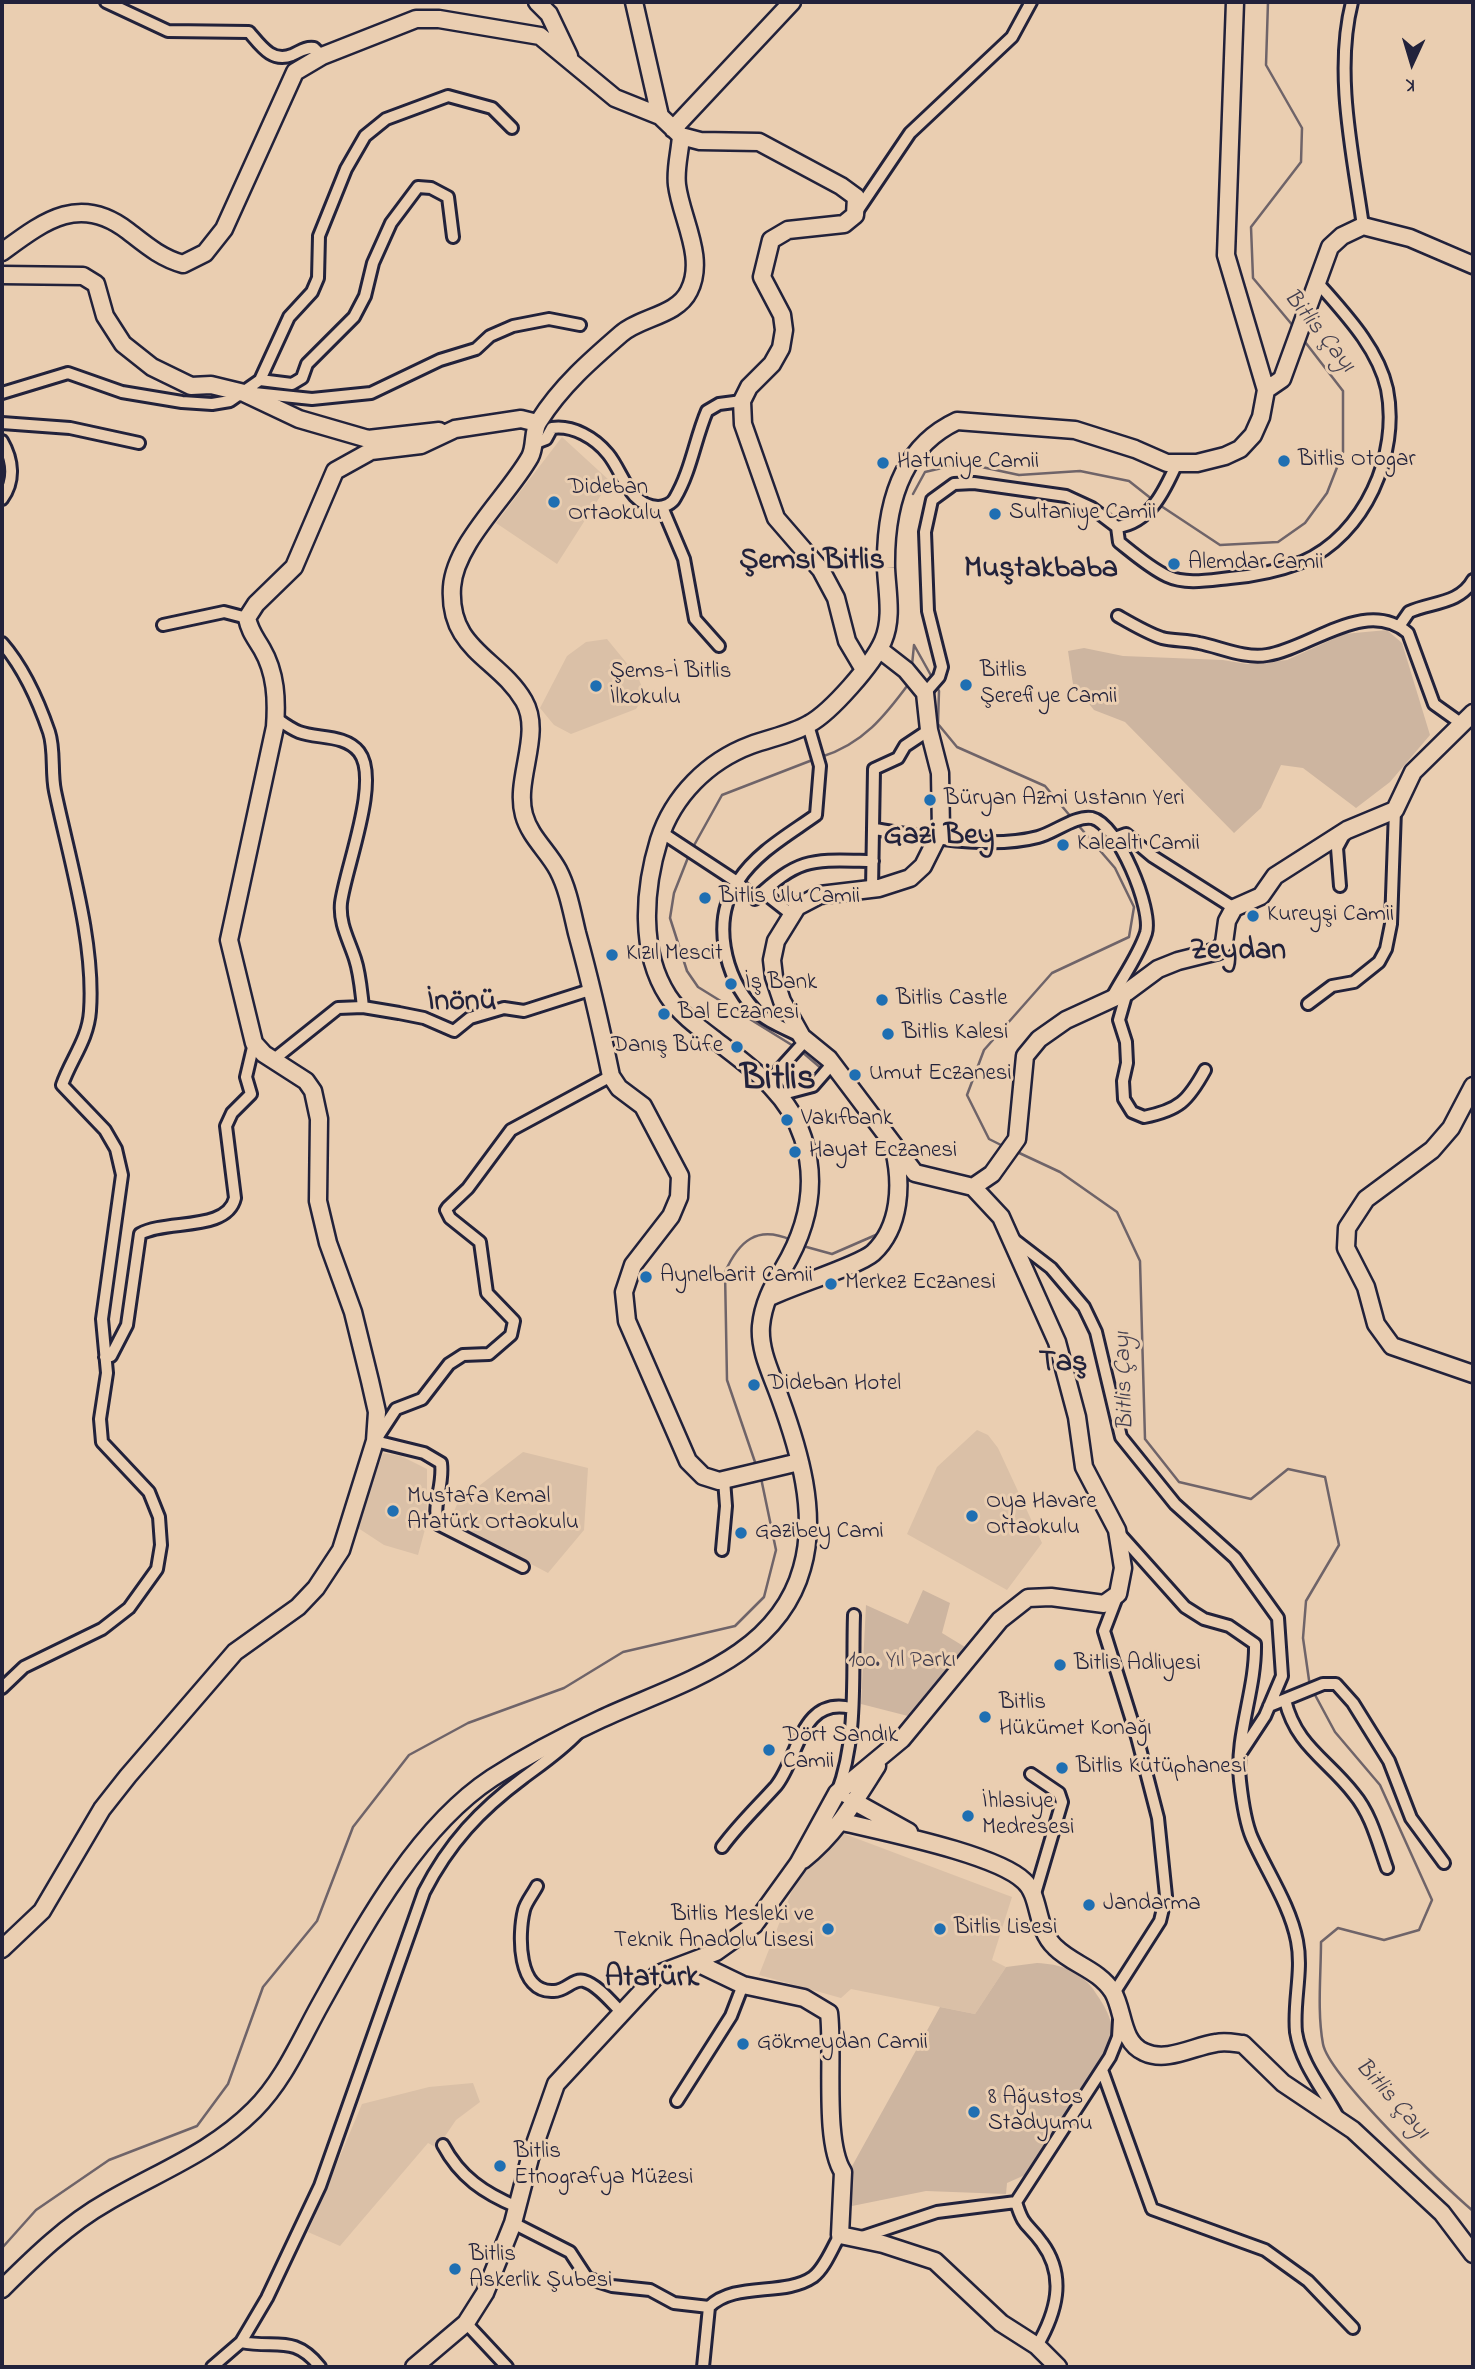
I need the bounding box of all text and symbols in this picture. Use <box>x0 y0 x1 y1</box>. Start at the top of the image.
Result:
north arrow <box>1377 28 1447 98</box>
text: K <box>1405 71 1416 98</box>
water label: Bitlis Çayı <box>1276 285 1360 379</box>
place label: Bitlis Otogar <box>1298 447 1416 475</box>
place label: Hatuniye Camii <box>897 449 1039 477</box>
marker: Bitlis Otogar <box>1276 453 1292 469</box>
marker: Hatuniye Camii <box>875 455 891 471</box>
place label: Dideban Ortaokulu <box>568 475 662 529</box>
marker: Dideban Ortaokulu <box>546 494 562 510</box>
place label: Sultaniye Camii <box>1009 500 1156 528</box>
marker: Sultaniye Camii <box>987 506 1003 522</box>
district label: Şemsi Bitlis <box>739 545 885 581</box>
place label: Alemdar Camii <box>1188 550 1324 578</box>
district label: Muştakbaba <box>964 553 1118 589</box>
marker: Alemdar Camii <box>1166 556 1182 572</box>
place label: Bitlis Şerefiye Camii <box>980 658 1117 712</box>
place label: Şems-İ Bitlis İlkokulu <box>610 659 731 713</box>
marker: Bitlis Şerefiye Camii <box>958 677 974 693</box>
marker: Şems-İ Bitlis İlkokulu <box>588 678 604 694</box>
place label: Büryan Azmi Ustanın Yeri <box>944 786 1185 814</box>
marker: Büryan Azmi Ustanın Yeri <box>922 792 938 808</box>
district label: Gazi Bey <box>884 820 994 856</box>
place label: Kalealtı Camii <box>1077 831 1200 859</box>
marker: Kalealtı Camii <box>1055 837 1071 853</box>
place label: Bitlis Ulu Camii <box>719 884 860 912</box>
marker: Bitlis Ulu Camii <box>697 890 713 906</box>
place label: Kureyşi Camii <box>1267 902 1394 930</box>
marker: Kureyşi Camii <box>1245 908 1261 924</box>
district label: Zeydan <box>1190 935 1286 971</box>
place label: Kızıl Mescit <box>626 941 723 969</box>
marker: Kızıl Mescit <box>604 947 620 963</box>
place label: İş Bank <box>745 970 817 998</box>
marker: İş Bank <box>723 976 739 992</box>
district label: İnönü <box>427 986 497 1022</box>
place label: Bitlis Castle <box>896 986 1007 1014</box>
marker: Bitlis Castle <box>874 992 890 1008</box>
place label: Bal Eczanesi <box>678 1000 799 1028</box>
marker: Bal Eczanesi <box>656 1006 672 1022</box>
place label: Bitlis Kalesi <box>902 1020 1008 1048</box>
marker: Bitlis Kalesi <box>880 1026 896 1042</box>
place label: Danış Büfe <box>611 1033 723 1061</box>
marker: Danış Büfe <box>729 1039 745 1055</box>
district label: Bitlis <box>740 1060 816 1104</box>
place label: Umut Eczanesi <box>869 1061 1012 1089</box>
marker: Umut Eczanesi <box>847 1067 863 1083</box>
place label: Vakıfbank <box>801 1106 893 1134</box>
marker: Vakıfbank <box>779 1112 795 1128</box>
place label: Hayat Eczanesi <box>809 1138 957 1166</box>
marker: Hayat Eczanesi <box>787 1144 803 1160</box>
place label: Aynelbarit Camii <box>660 1263 813 1291</box>
marker: Aynelbarit Camii <box>638 1269 654 1285</box>
place label: Merkez Eczanesi <box>845 1270 996 1298</box>
marker: Merkez Eczanesi <box>823 1276 839 1292</box>
water label: Bitlis Çayı <box>1110 1331 1142 1431</box>
district label: Taş <box>1039 1347 1087 1383</box>
place label: Dideban Hotel <box>768 1371 901 1399</box>
marker: Dideban Hotel <box>746 1377 762 1393</box>
place label: Mustafa Kemal Atatürk Ortaokulu <box>407 1484 579 1538</box>
place label: Oya Havare Ortaokulu <box>986 1489 1097 1543</box>
marker: Mustafa Kemal Atatürk Ortaokulu <box>385 1503 401 1519</box>
marker: Oya Havare Ortaokulu <box>964 1508 980 1524</box>
place label: Gazibey Cami <box>755 1519 884 1547</box>
marker: Gazibey Cami <box>733 1525 749 1541</box>
park label: 100. Yıl Parkı <box>848 1648 956 1676</box>
place label: Bitlis Adliyesi <box>1074 1651 1201 1679</box>
marker: Bitlis Adliyesi <box>1052 1657 1068 1673</box>
place label: Bitlis Hükümet Konağı <box>999 1690 1152 1744</box>
marker: Bitlis Hükümet Konağı <box>977 1709 993 1725</box>
place label: Dört Sandık Camii <box>783 1723 898 1777</box>
marker: Dört Sandık Camii <box>761 1742 777 1758</box>
place label: Bitlis Kütüphanesi <box>1076 1754 1247 1782</box>
marker: Bitlis Kütüphanesi <box>1054 1760 1070 1776</box>
place label: İhlasiye Medresesi <box>982 1789 1074 1843</box>
marker: İhlasiye Medresesi <box>960 1808 976 1824</box>
place label: Jandarma <box>1103 1891 1201 1919</box>
marker: Jandarma <box>1081 1897 1097 1913</box>
place label: Bitlis Mesleki ve Teknik Anadolu Lisesi <box>614 1902 814 1956</box>
place label: Bitlis Lisesi <box>954 1915 1057 1943</box>
marker: Bitlis Mesleki ve Teknik Anadolu Lisesi <box>820 1921 836 1937</box>
marker: Bitlis Lisesi <box>932 1921 948 1937</box>
district label: Atatürk <box>605 1962 699 1998</box>
place label: Gökmeydan Camii <box>757 2030 928 2058</box>
marker: Gökmeydan Camii <box>735 2036 751 2052</box>
water label: Bitlis Çayı <box>1347 2054 1435 2146</box>
place label: 8 Ağustos Stadyumu <box>988 2085 1093 2139</box>
marker: 8 Ağustos Stadyumu <box>966 2104 982 2120</box>
place label: Bitlis Etnografya Müzesi <box>514 2139 693 2193</box>
marker: Bitlis Etnografya Müzesi <box>492 2158 508 2174</box>
place label: Bitlis Askerlik Şubesi <box>469 2242 612 2296</box>
marker: Bitlis Askerlik Şubesi <box>447 2261 463 2277</box>

